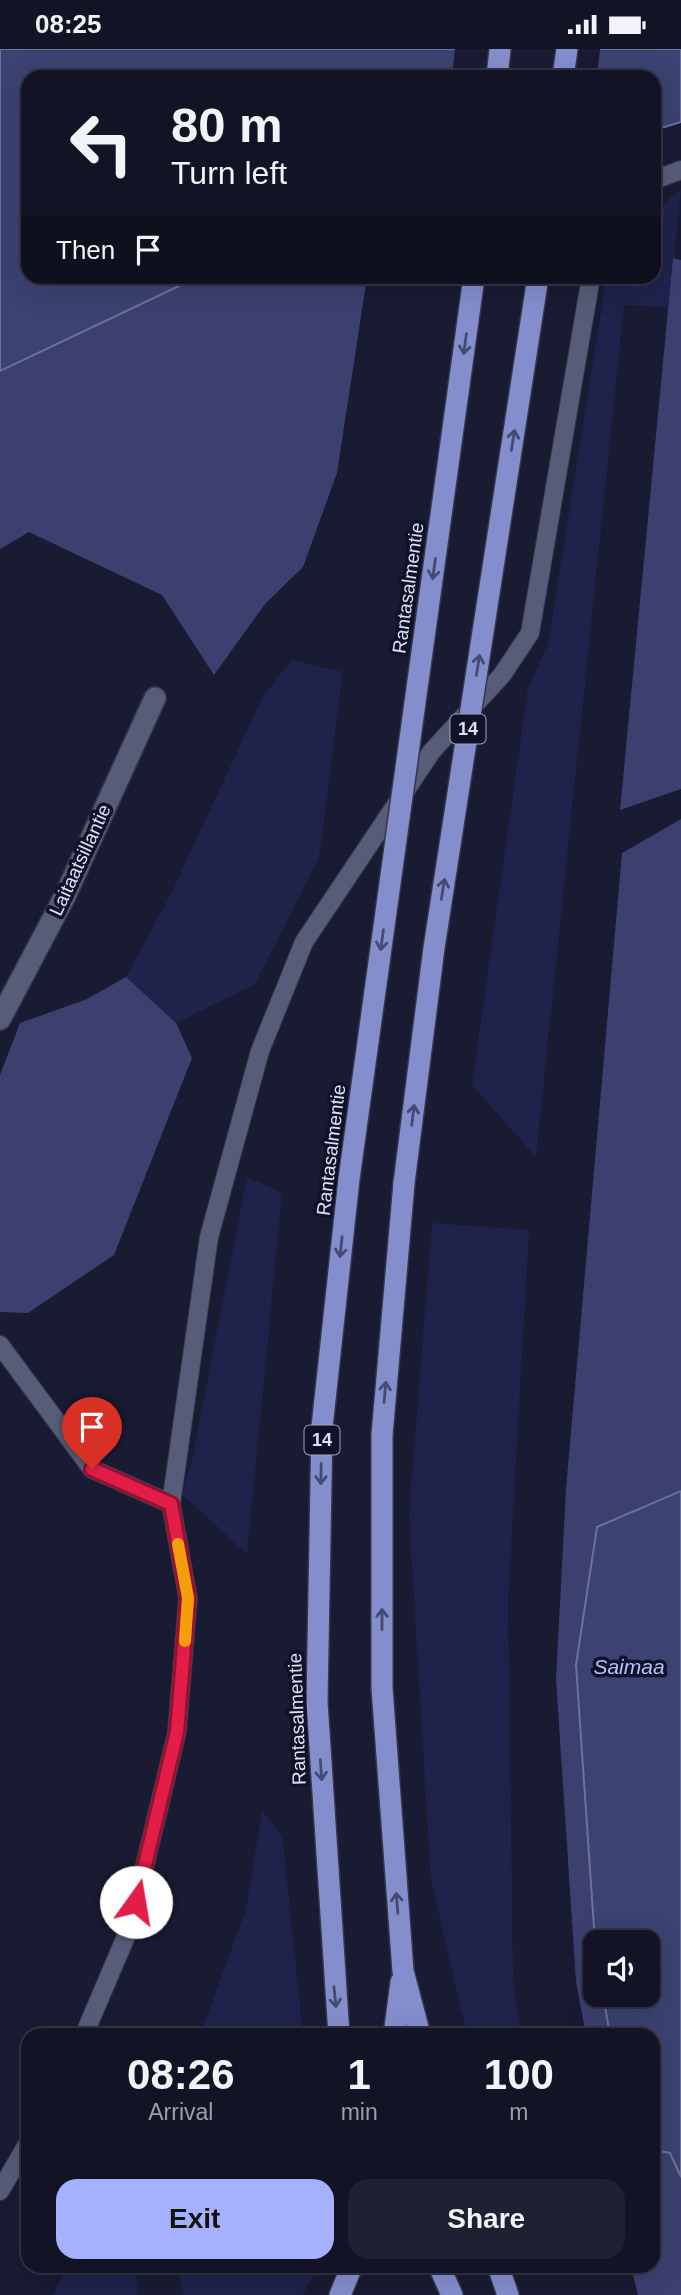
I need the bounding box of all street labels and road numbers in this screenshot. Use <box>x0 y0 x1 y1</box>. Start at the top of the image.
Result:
street label: Rantasalmentie <box>388 521 428 655</box>
road number: 14 <box>450 715 486 743</box>
street label: Laitaatsillantie <box>45 801 115 919</box>
street label: Rantasalmentie <box>313 1083 349 1217</box>
road number: 14 <box>304 1425 340 1455</box>
street label: Rantasalmentie <box>284 1653 310 1785</box>

